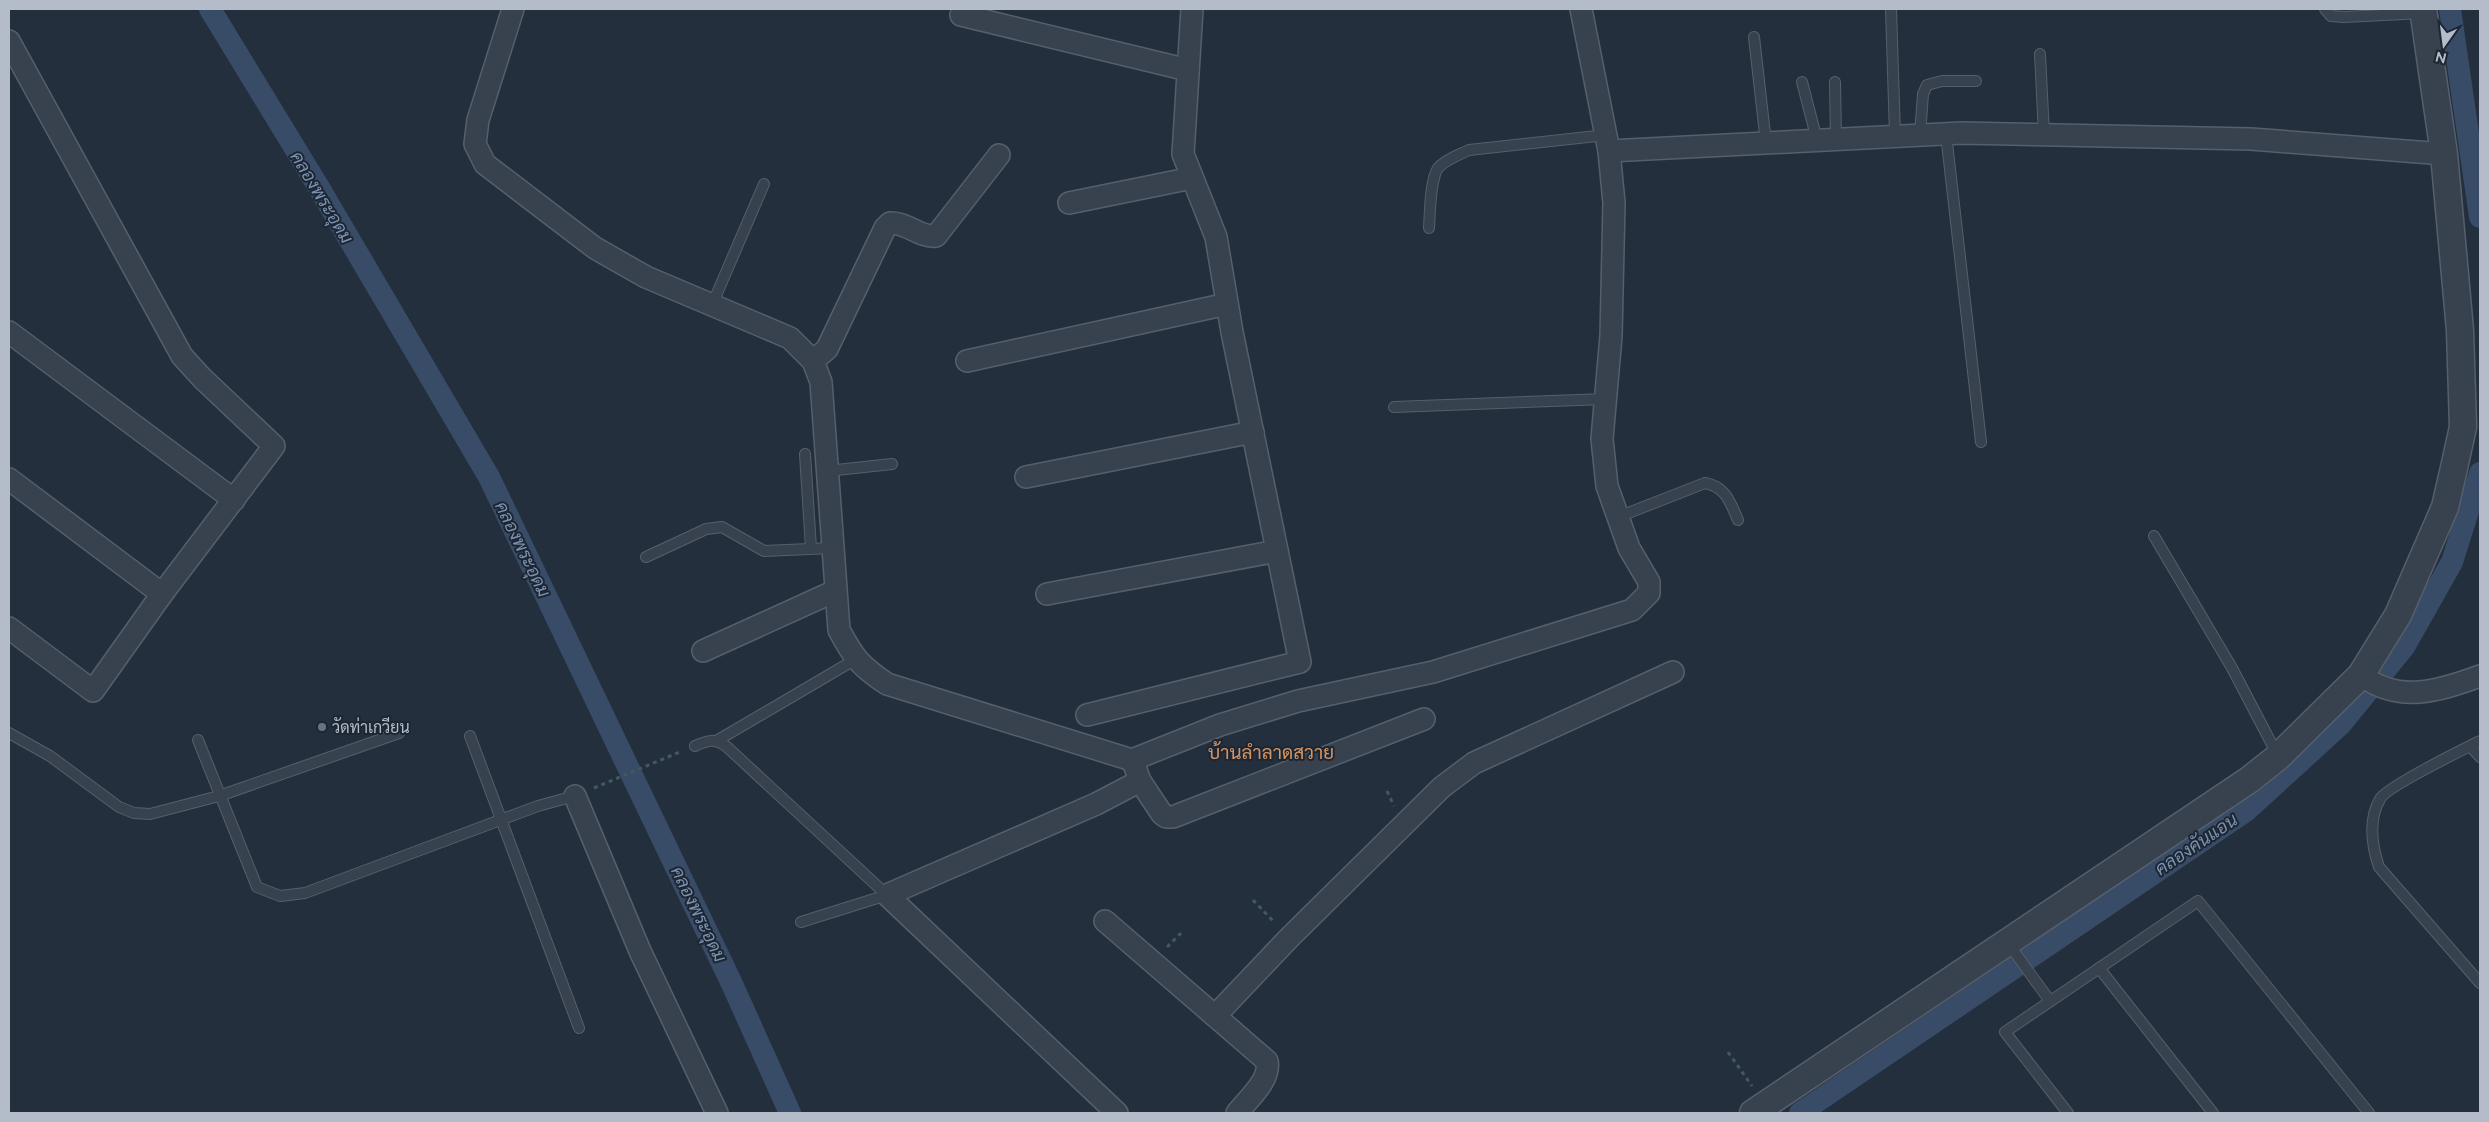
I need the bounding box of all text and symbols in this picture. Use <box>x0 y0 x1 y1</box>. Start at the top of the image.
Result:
north arrow <box>2419 20 2469 70</box>
text: N <box>2434 49 2448 67</box>
water label: คลองพระอุดม <box>285 147 358 248</box>
water label: คลองพระอุดม <box>489 498 555 601</box>
place label: วัดท่าเกวียน <box>332 716 410 737</box>
marker: วัดท่าเกวียน <box>316 721 328 733</box>
district label: บ้านลำลาดสวาย <box>1208 741 1334 763</box>
water label: คลองคันแอน <box>2151 808 2242 879</box>
water label: คลองพระอุดม <box>665 863 731 966</box>

